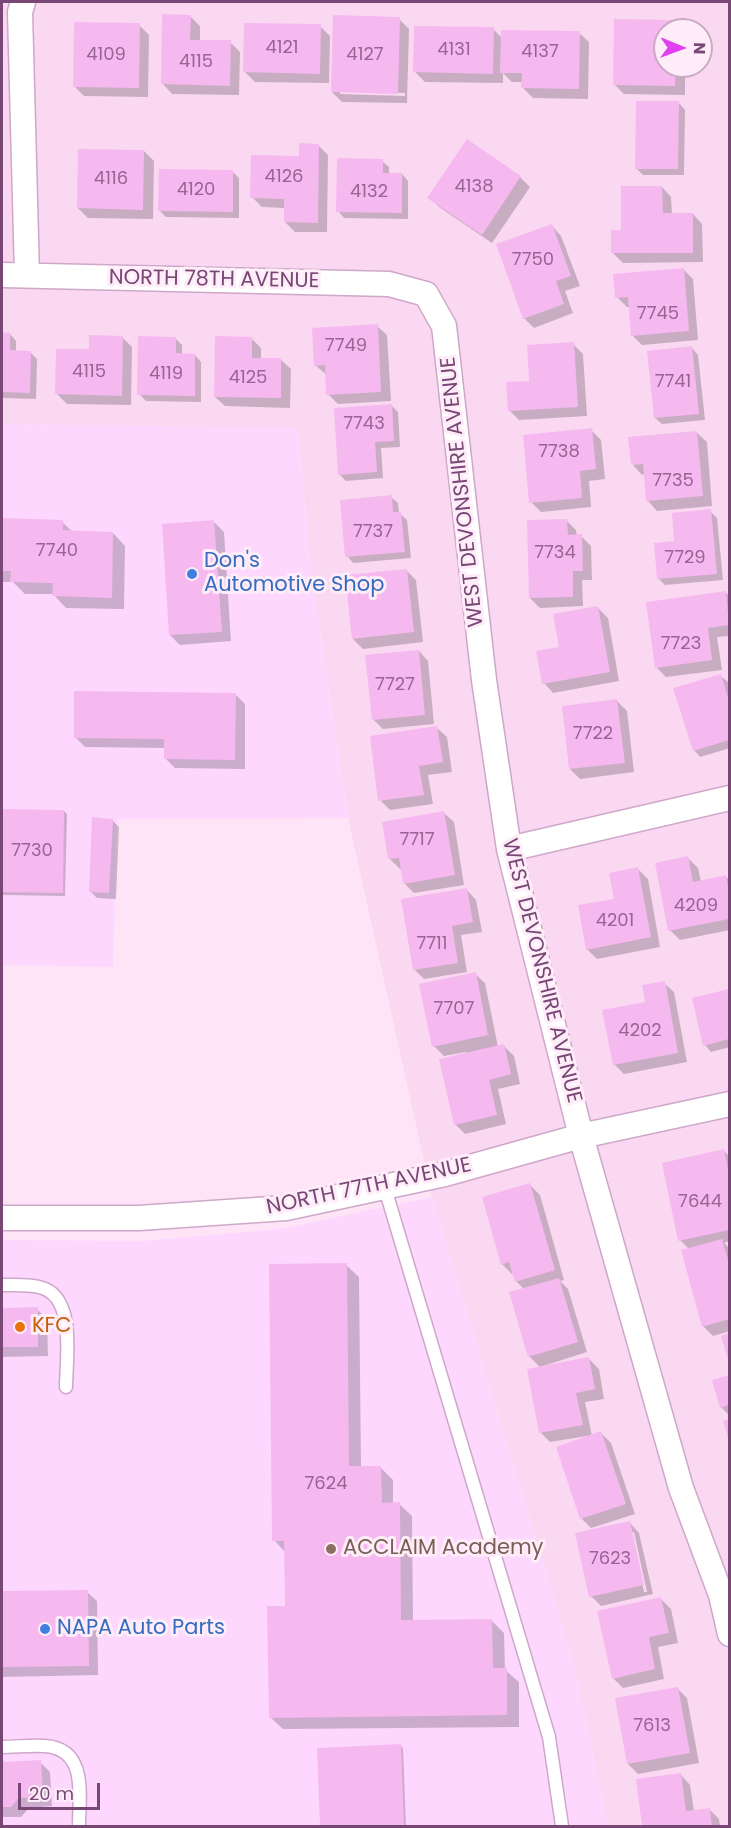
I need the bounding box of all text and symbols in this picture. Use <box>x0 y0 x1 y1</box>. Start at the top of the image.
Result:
north arrow <box>653 18 713 78</box>
house number: 4121 <box>265 37 299 59</box>
house number: 4131 <box>437 39 471 61</box>
house number: 4137 <box>521 41 559 63</box>
text: N <box>688 42 711 55</box>
house number: 4109 <box>86 44 126 66</box>
house number: 4127 <box>346 44 384 66</box>
house number: 4115 <box>179 51 213 73</box>
house number: 4126 <box>265 166 303 188</box>
house number: 4116 <box>94 168 128 190</box>
house number: 4138 <box>454 176 494 198</box>
house number: 4120 <box>177 179 215 201</box>
house number: 4132 <box>350 181 388 203</box>
house number: 7750 <box>512 249 554 271</box>
street label: NORTH 78TH AVENUE <box>109 266 319 294</box>
house number: 7745 <box>637 303 679 325</box>
house number: 7749 <box>325 335 367 357</box>
street label: WEST DEVONSHIRE AVENUE <box>436 356 490 628</box>
house number: 4115 <box>72 361 106 383</box>
house number: 4119 <box>149 363 183 385</box>
house number: 4125 <box>229 367 267 389</box>
house number: 7741 <box>655 371 691 393</box>
house number: 7743 <box>343 413 385 435</box>
house number: 7738 <box>538 441 580 463</box>
house number: 7735 <box>652 470 694 492</box>
house number: 7737 <box>353 521 393 543</box>
house number: 7740 <box>36 540 78 562</box>
house number: 7734 <box>534 542 576 564</box>
house number: 7729 <box>664 547 706 569</box>
place label: Don's Automotive Shop <box>204 549 384 599</box>
marker: Don's Automotive Shop <box>185 567 199 581</box>
house number: 7723 <box>661 633 701 655</box>
house number: 7727 <box>375 674 415 696</box>
house number: 7722 <box>573 723 613 745</box>
house number: 7717 <box>399 829 435 851</box>
street label: WEST DEVONSHIRE AVENUE <box>496 836 586 1106</box>
house number: 7730 <box>11 840 53 862</box>
house number: 4209 <box>674 895 718 917</box>
house number: 4201 <box>596 910 634 932</box>
house number: 7711 <box>416 933 448 955</box>
house number: 7707 <box>434 998 474 1020</box>
house number: 4202 <box>618 1020 662 1042</box>
street label: NORTH 77TH AVENUE <box>264 1153 474 1221</box>
house number: 7644 <box>678 1191 722 1213</box>
place label: KFC <box>32 1314 71 1340</box>
marker: KFC <box>13 1320 27 1334</box>
house number: 7624 <box>305 1473 347 1495</box>
place label: ACCLAIM Academy <box>343 1536 543 1562</box>
marker: ACCLAIM Academy <box>324 1542 338 1556</box>
house number: 7623 <box>589 1548 631 1570</box>
place label: NAPA Auto Parts <box>57 1616 225 1642</box>
marker: NAPA Auto Parts <box>38 1622 52 1636</box>
house number: 7613 <box>633 1715 671 1737</box>
scale bar <box>21 1771 104 1809</box>
text: 20 m <box>29 1781 74 1806</box>

